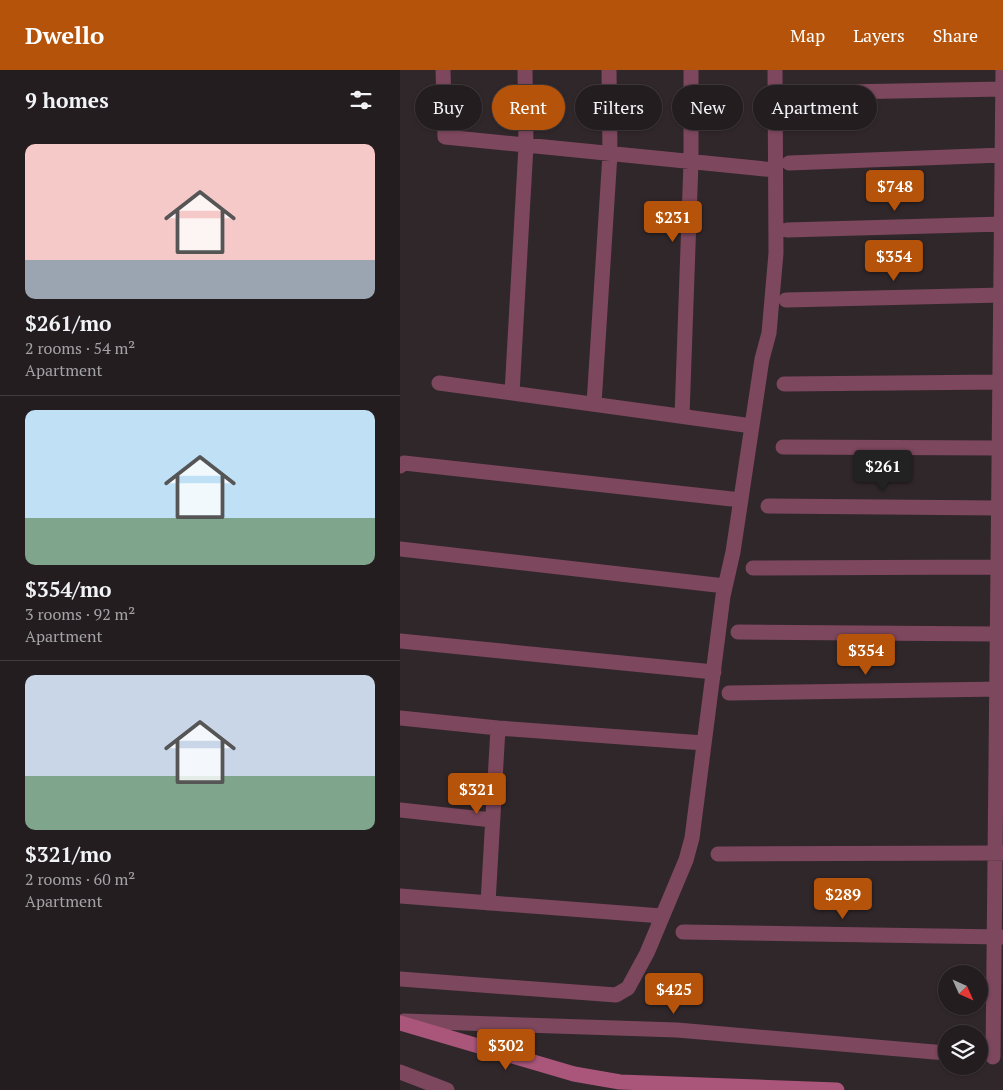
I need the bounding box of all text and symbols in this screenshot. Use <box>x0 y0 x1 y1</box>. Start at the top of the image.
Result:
text: Dwello <box>25 19 104 51</box>
text: Map <box>790 23 825 47</box>
text: Layers <box>853 23 905 47</box>
text: Share <box>933 23 978 47</box>
chip: Buy <box>415 85 482 130</box>
chip: Rent <box>492 85 565 130</box>
chip: Filters <box>575 85 662 130</box>
chip: New <box>672 85 743 130</box>
chip: Apartment <box>753 85 877 130</box>
text: 9 homes <box>25 86 109 114</box>
icon: filters <box>347 86 375 114</box>
pin: $748 <box>865 170 925 212</box>
text: $748 <box>877 175 913 197</box>
icon: home <box>155 177 245 267</box>
pin: $231 <box>643 200 703 243</box>
text: $231 <box>655 206 691 228</box>
pin: $354 <box>864 240 924 282</box>
text: $354 <box>876 245 912 267</box>
text: $261/mo <box>25 309 112 337</box>
text: 2 rooms · 54 m² <box>25 337 135 359</box>
text: Apartment <box>25 359 102 381</box>
icon: home <box>155 442 245 532</box>
pin: $261 <box>853 450 913 492</box>
text: $261 <box>865 455 901 477</box>
text: $354/mo <box>25 575 112 603</box>
text: 3 rooms · 92 m² <box>25 603 135 625</box>
text: Apartment <box>25 625 102 647</box>
pin: $354 <box>836 634 896 676</box>
text: $354 <box>848 639 884 661</box>
icon: home <box>155 707 245 797</box>
pin: $321 <box>447 772 507 815</box>
text: $321 <box>459 778 495 800</box>
text: $321/mo <box>25 840 112 868</box>
text: 2 rooms · 60 m² <box>25 868 135 890</box>
pin: $289 <box>813 878 873 920</box>
text: $289 <box>825 883 861 905</box>
text: Apartment <box>25 890 102 912</box>
north arrow <box>938 965 988 1015</box>
map controls <box>938 965 988 1075</box>
pin: $425 <box>644 972 704 1015</box>
text: $425 <box>656 978 692 1000</box>
button: layers <box>938 1025 988 1075</box>
pin: $302 <box>476 1028 536 1071</box>
text: $302 <box>488 1034 524 1056</box>

